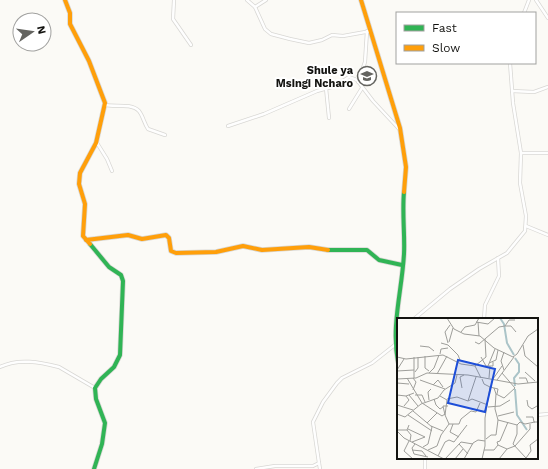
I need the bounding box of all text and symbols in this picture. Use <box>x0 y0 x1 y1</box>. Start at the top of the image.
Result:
north arrow <box>12 12 52 52</box>
legend <box>396 12 536 64</box>
text: Fast <box>432 21 457 35</box>
text: N <box>34 24 49 35</box>
text: Slow <box>432 41 460 55</box>
place label: Shule ya Msingi Ncharo <box>276 64 354 90</box>
school or university icon: Shule ya Msingi Ncharo <box>356 65 378 87</box>
inset map <box>397 318 538 459</box>

